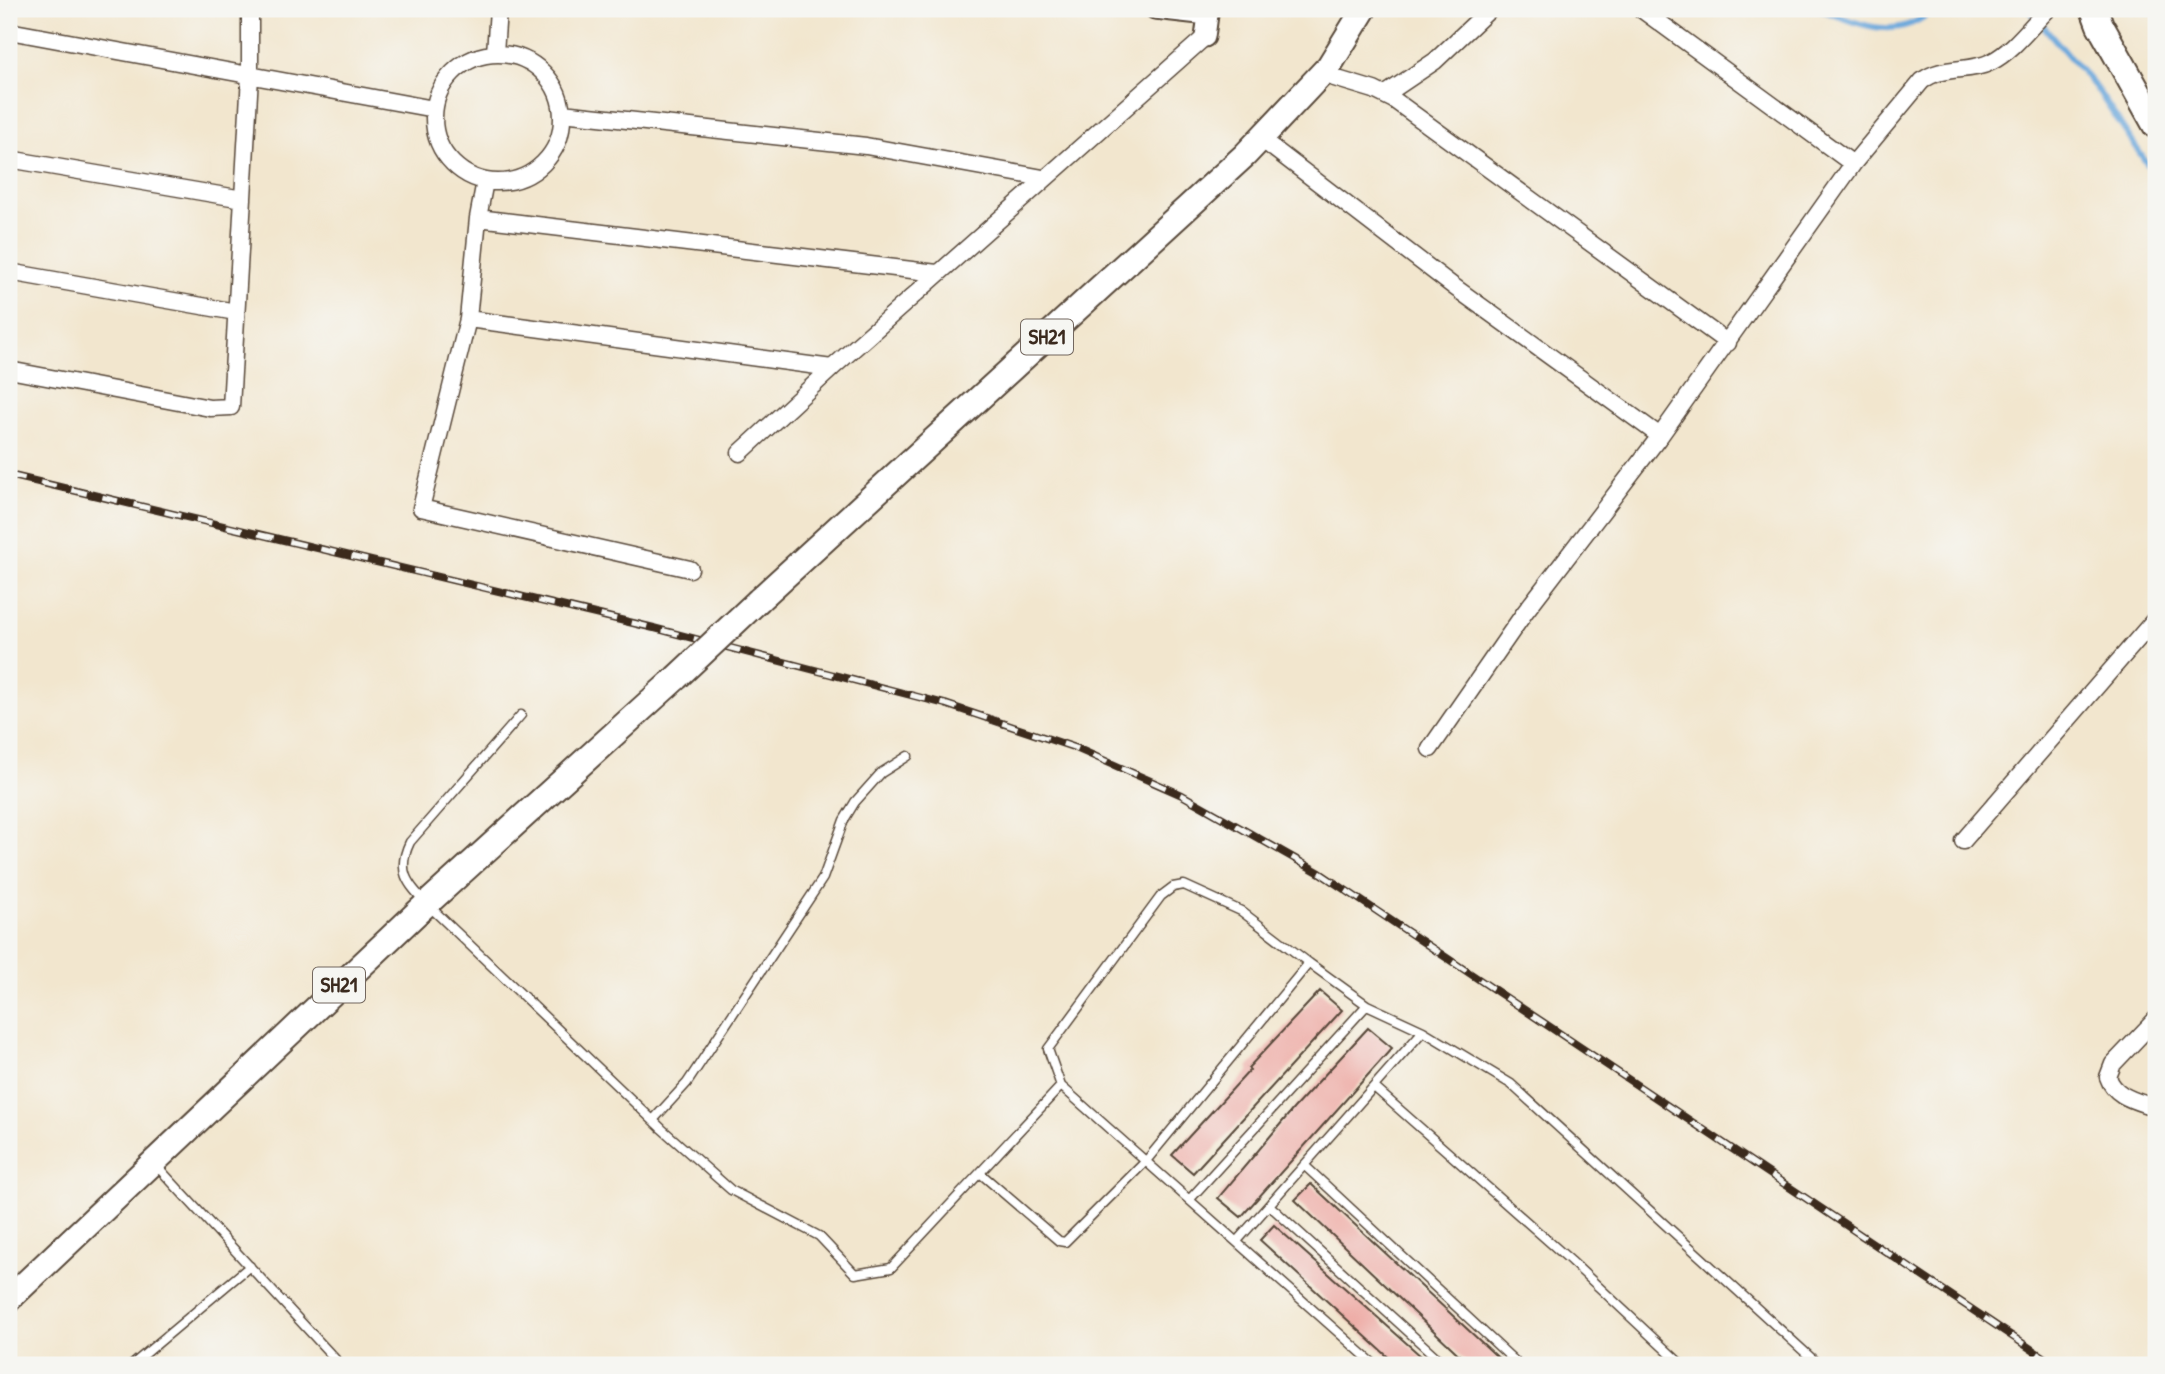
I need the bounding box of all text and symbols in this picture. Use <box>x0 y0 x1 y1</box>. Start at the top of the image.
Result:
road number: SH21 <box>1021 320 1073 354</box>
road number: SH21 <box>313 968 365 1002</box>

